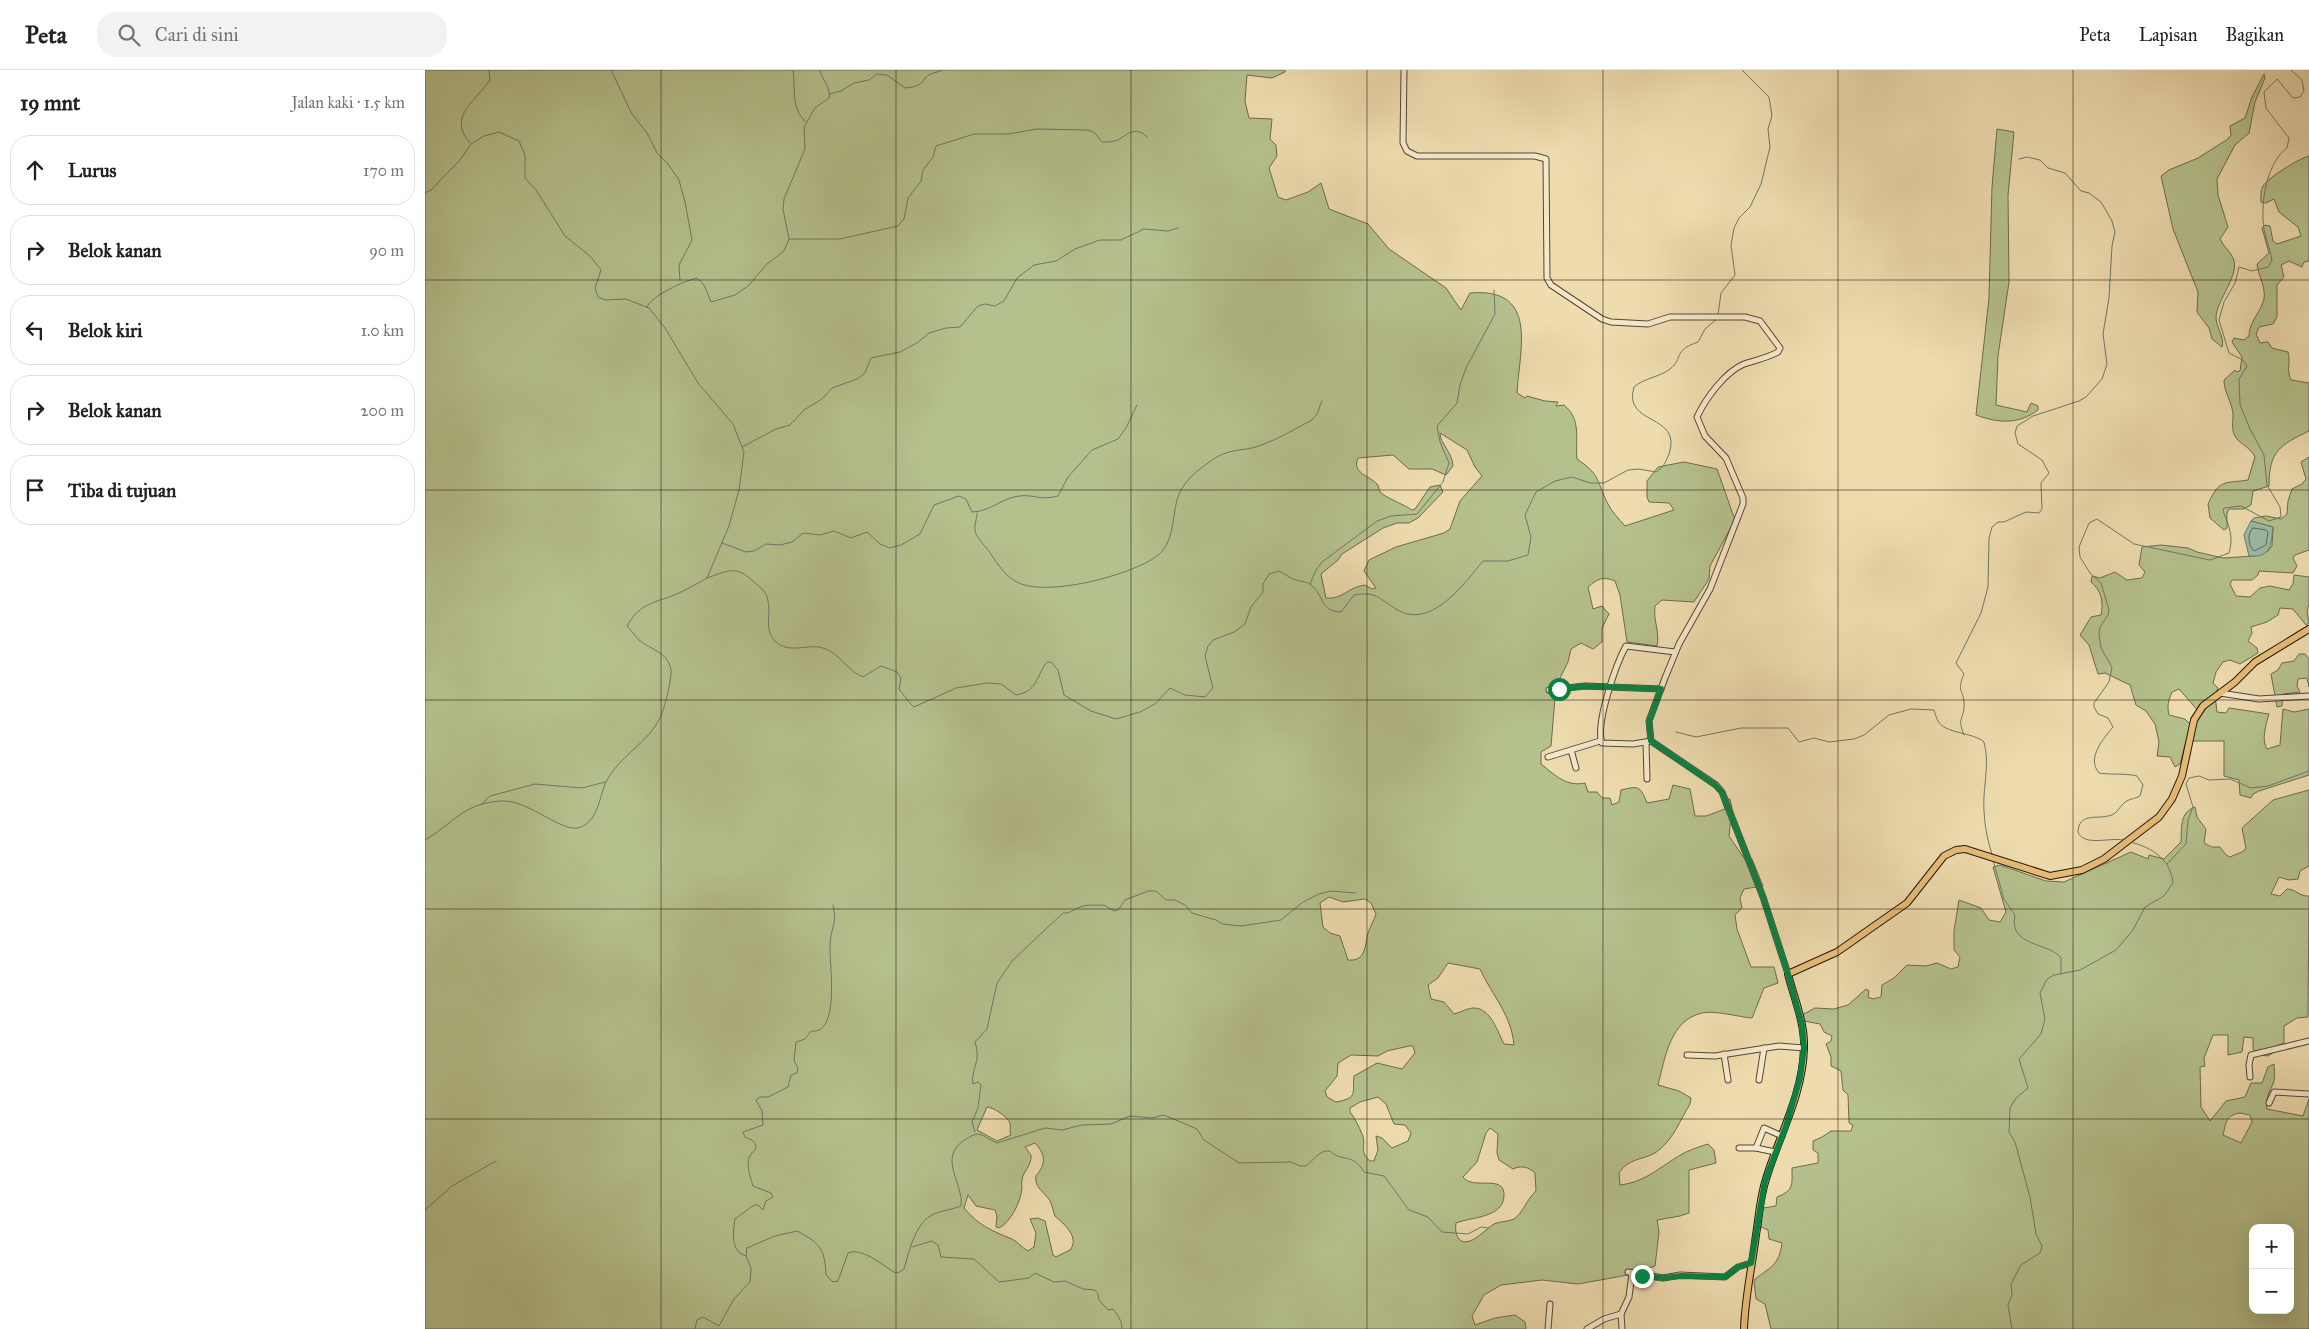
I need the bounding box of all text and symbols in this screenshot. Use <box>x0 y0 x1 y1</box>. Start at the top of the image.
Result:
search box <box>97 12 447 57</box>
text: Peta <box>25 20 67 50</box>
icon: search <box>115 21 143 49</box>
text: Cari di sini <box>155 23 239 46</box>
text: Peta <box>2079 24 2111 46</box>
text: Lapisan <box>2139 24 2197 46</box>
text: Bagikan <box>2225 24 2284 46</box>
text: 19 mnt <box>20 90 80 116</box>
text: Jalan kaki · 1.5 km <box>291 93 405 112</box>
icon: ahead <box>21 156 49 184</box>
text: Lurus <box>68 159 116 182</box>
text: 170 m <box>363 161 404 180</box>
icon: right <box>21 236 49 264</box>
text: Belok kanan <box>68 239 162 262</box>
text: 90 m <box>369 241 404 260</box>
icon: left <box>21 316 49 344</box>
text: Belok kiri <box>68 319 142 342</box>
text: 1.0 km <box>361 321 404 340</box>
icon: right <box>21 396 49 424</box>
text: Belok kanan <box>68 399 162 422</box>
text: 200 m <box>361 401 404 420</box>
icon: arrive <box>21 476 49 504</box>
text: Tiba di tujuan <box>68 479 176 502</box>
route start <box>1548 678 1571 701</box>
map controls <box>2249 1224 2294 1314</box>
button: + <box>2249 1224 2294 1269</box>
route end <box>1631 1265 1654 1288</box>
button: − <box>2249 1269 2294 1314</box>

